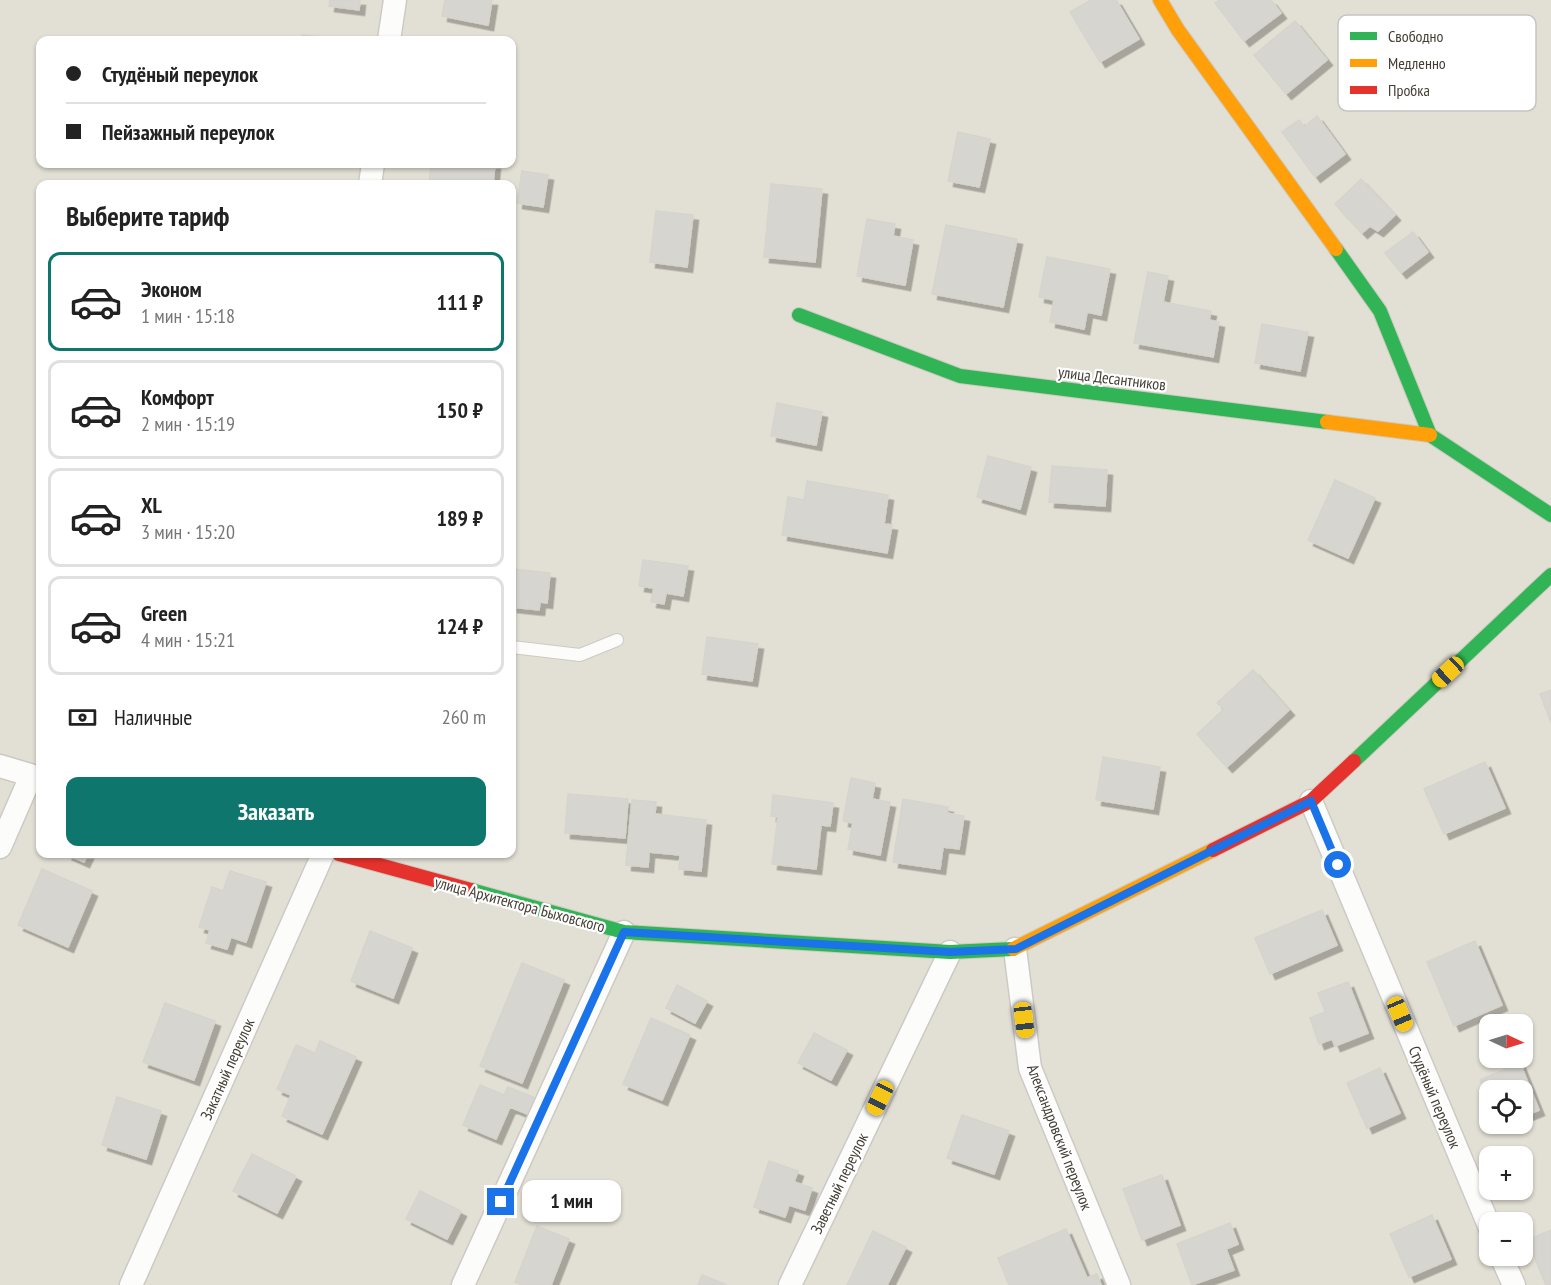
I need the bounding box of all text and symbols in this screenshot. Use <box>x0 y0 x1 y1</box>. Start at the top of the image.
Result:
legend <box>1338 15 1536 111</box>
text: Свободно <box>1388 26 1443 46</box>
text: Медленно <box>1388 53 1446 73</box>
text: Студёный переулок <box>102 60 258 88</box>
text: Пробка <box>1388 80 1430 100</box>
text: Пейзажный переулок <box>102 118 274 146</box>
text: Выберите тариф <box>66 199 229 233</box>
icon: car <box>69 275 123 329</box>
text: Эконом <box>141 275 202 303</box>
text: 111 ₽ <box>436 288 483 316</box>
text: 1 мин · 15:18 <box>141 303 235 329</box>
street label: улица Десантников <box>1057 361 1167 395</box>
icon: car <box>69 383 123 437</box>
text: Комфорт <box>141 383 214 411</box>
text: 150 ₽ <box>436 396 483 424</box>
text: 2 мин · 15:19 <box>141 411 235 437</box>
icon: car <box>69 491 123 545</box>
text: XL <box>141 491 162 519</box>
text: 189 ₽ <box>436 504 483 532</box>
text: 3 мин · 15:20 <box>141 519 235 545</box>
icon: car <box>69 599 123 653</box>
text: Green <box>141 599 187 627</box>
text: 124 ₽ <box>436 612 483 640</box>
text: 4 мин · 15:21 <box>141 627 235 653</box>
car <box>1429 653 1467 691</box>
icon: cash <box>66 701 99 734</box>
text: Наличные <box>114 703 192 731</box>
text: 260 m <box>442 704 486 730</box>
button: Заказать <box>66 777 486 846</box>
route start <box>1324 851 1351 878</box>
street label: улица Архитектора Быховского <box>433 872 607 936</box>
car <box>1385 994 1415 1034</box>
car <box>1013 1001 1035 1039</box>
street label: Закатный переулок <box>196 1014 259 1123</box>
north arrow <box>1479 1014 1533 1068</box>
map controls <box>1479 1014 1533 1266</box>
street label: Студёный переулок <box>1404 1043 1466 1152</box>
street label: Александровский переулок <box>1023 1061 1097 1213</box>
car <box>864 1078 896 1118</box>
button: locate <box>1479 1080 1533 1134</box>
street label: Заветный переулок <box>806 1129 872 1237</box>
button: + <box>1479 1146 1533 1200</box>
callout: 1 мин <box>522 1181 621 1223</box>
route end <box>487 1188 514 1215</box>
text: 1 мин <box>550 1188 593 1214</box>
button: − <box>1479 1212 1533 1266</box>

